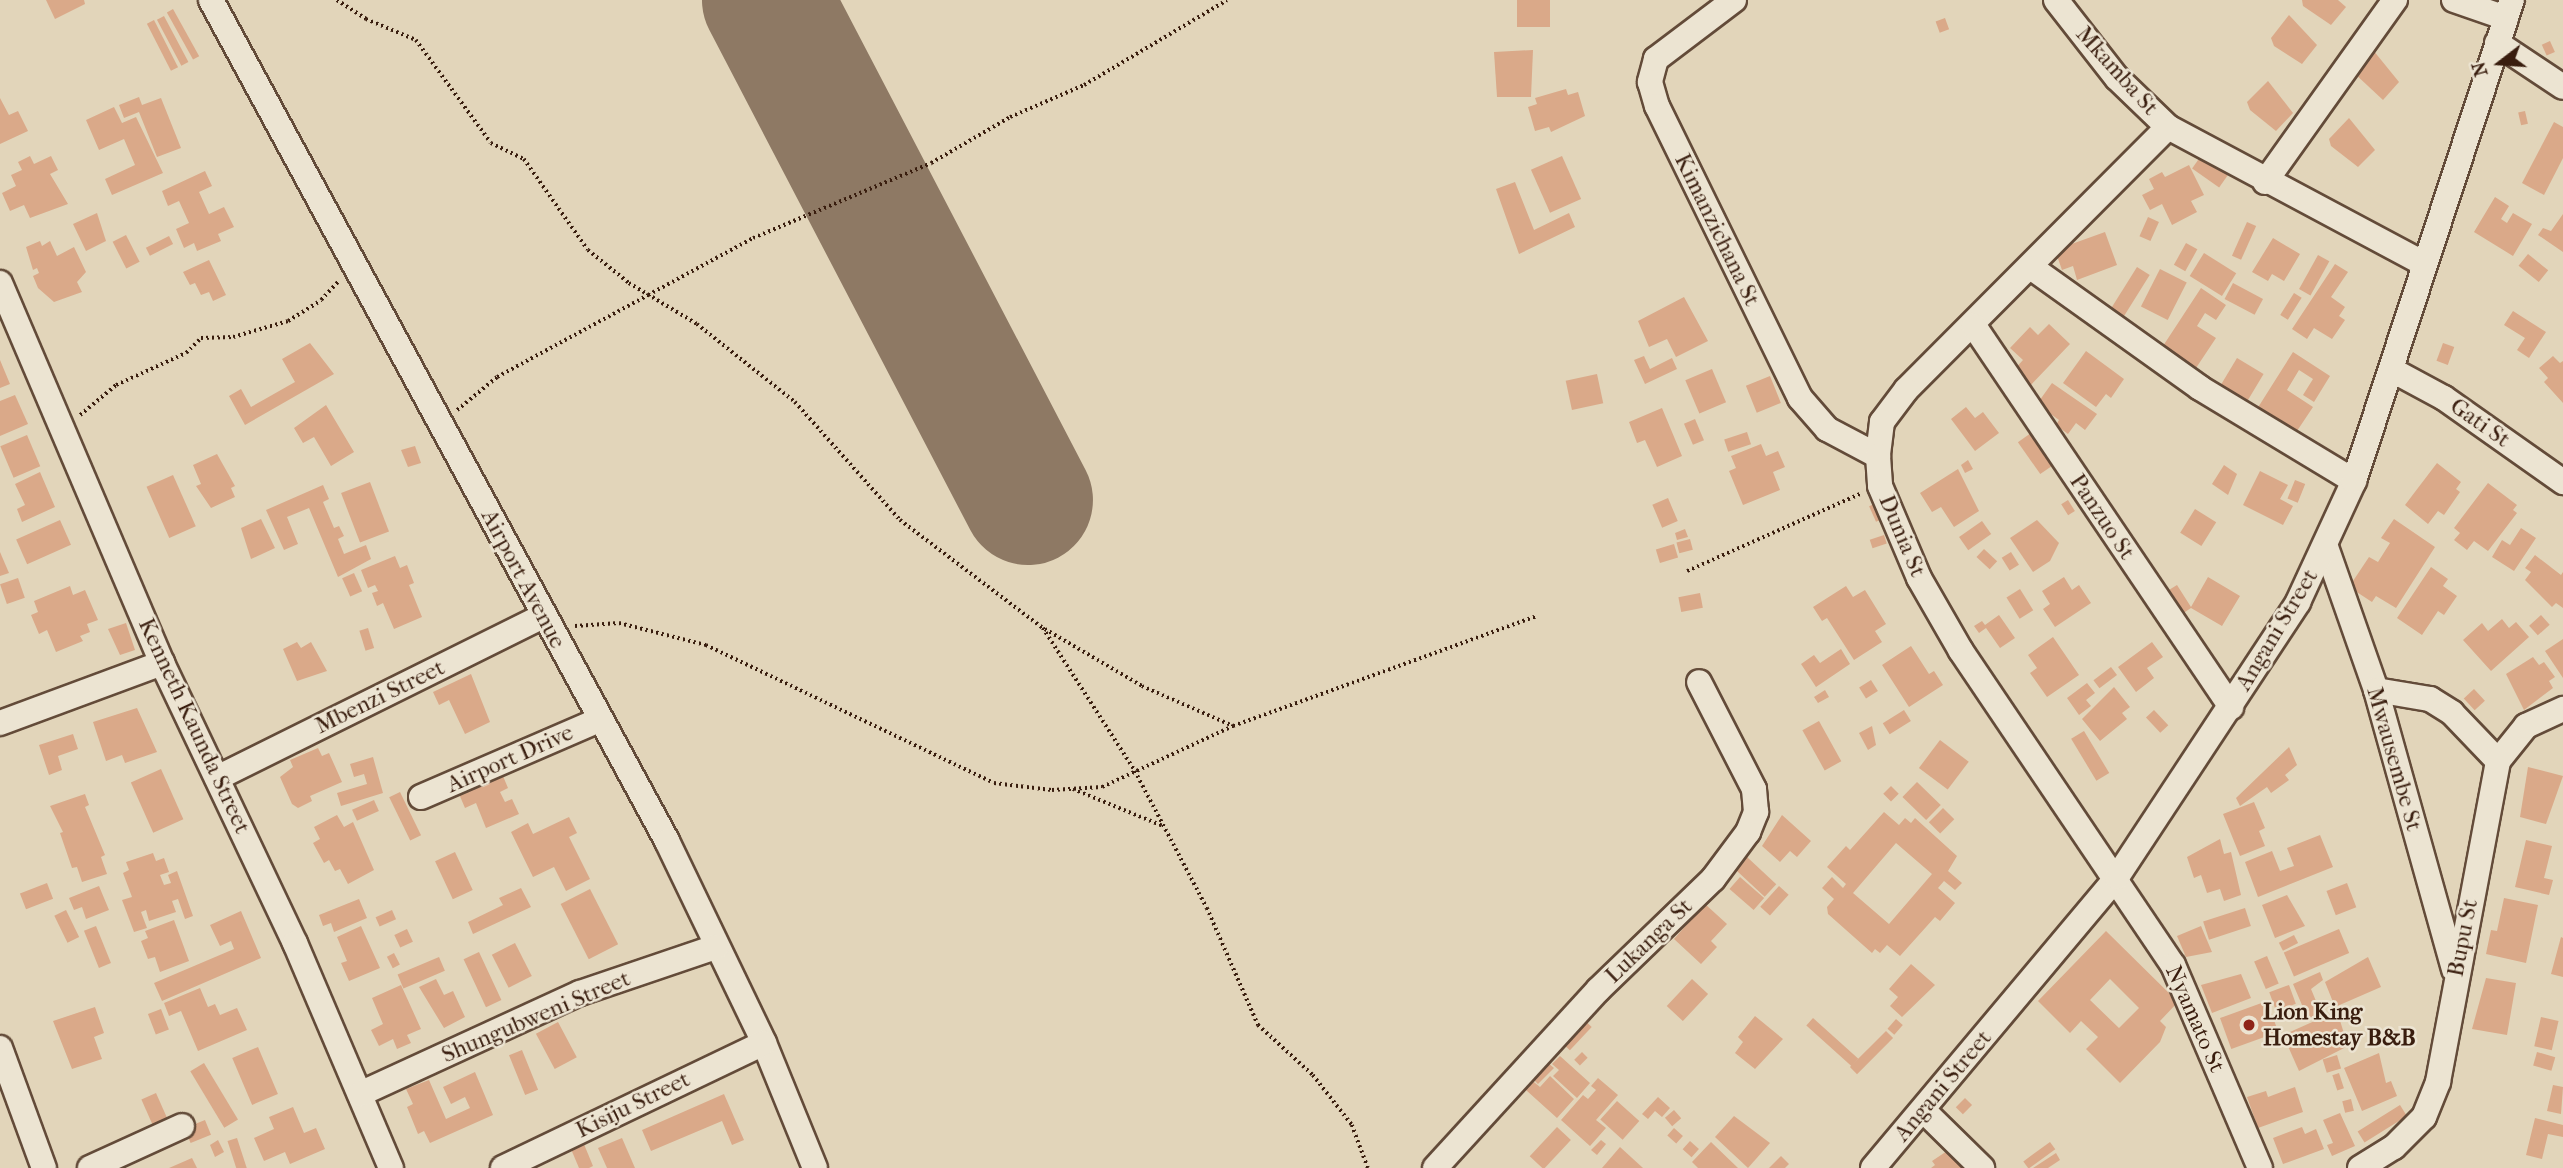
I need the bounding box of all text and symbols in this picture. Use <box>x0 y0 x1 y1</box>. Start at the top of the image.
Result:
street label: Mkamba St <box>2070 21 2164 121</box>
north arrow <box>2465 28 2535 98</box>
text: N <box>2467 59 2493 79</box>
street label: Kimanzichana St <box>1668 149 1766 311</box>
street label: Gati St <box>2445 392 2515 454</box>
street label: Panzuo St <box>2063 469 2141 565</box>
street label: Dunia St <box>1872 491 1932 581</box>
street label: Airport Avenue <box>475 505 571 653</box>
street label: Angani Street <box>2230 564 2324 696</box>
street label: Kenneth Kaunda Street <box>132 614 256 838</box>
street label: Mbenzi Street <box>311 654 449 740</box>
street label: Mwausembe St <box>2360 684 2428 834</box>
street label: Airport Drive <box>443 719 577 799</box>
street label: Lukanga St <box>1600 893 1698 989</box>
street label: Bupu St <box>2442 897 2484 979</box>
street label: Nyamato St <box>2159 961 2231 1077</box>
street label: Shungubweni Street <box>438 965 634 1069</box>
place label: Lion King Homestay B&B <box>2263 998 2416 1052</box>
marker: Lion King Homestay B&B <box>2241 1017 2257 1033</box>
street label: Angani Street <box>1888 1025 1998 1147</box>
street label: Kisiju Street <box>572 1066 694 1144</box>

